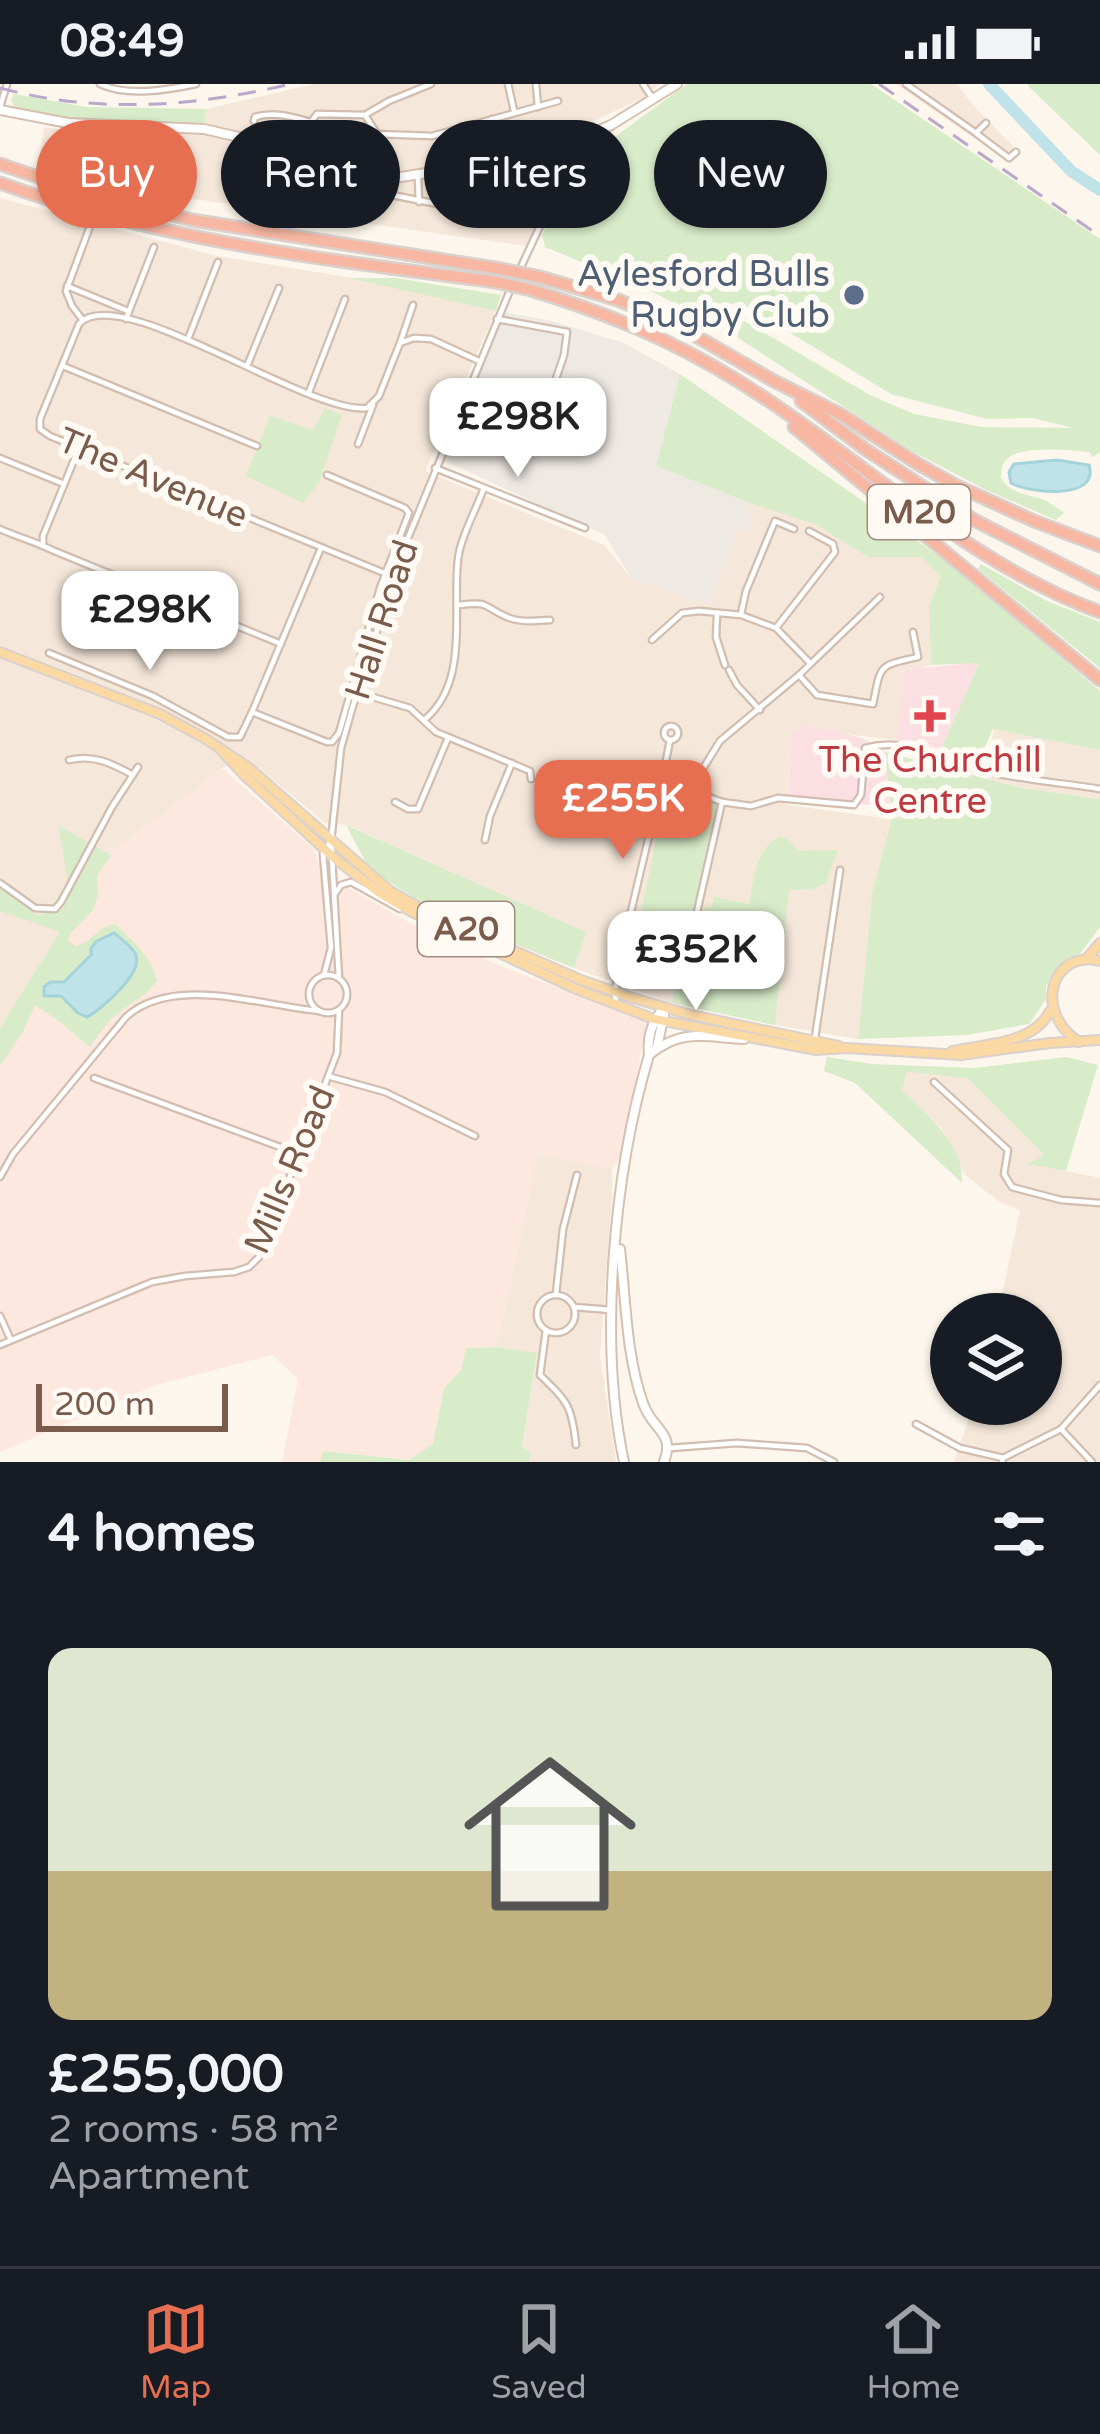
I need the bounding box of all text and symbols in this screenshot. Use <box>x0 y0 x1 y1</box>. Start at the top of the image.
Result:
text: 08:49 <box>60 15 185 69</box>
chip: Buy <box>36 120 197 228</box>
chip: Rent <box>221 120 400 228</box>
chip: Filters <box>424 120 630 228</box>
chip: New <box>654 120 827 228</box>
place label: Aylesford Bulls Rugby Club <box>577 253 830 337</box>
marker: Aylesford Bulls Rugby Club <box>841 282 867 308</box>
pin: £298K <box>434 378 602 480</box>
text: £298K <box>456 393 580 440</box>
street label: The Avenue <box>52 419 254 537</box>
road number: M20 <box>868 485 970 539</box>
street label: Hall Road <box>336 535 428 705</box>
pin: £298K <box>66 571 234 673</box>
text: £298K <box>88 586 212 633</box>
marker: The Churchill Centre <box>914 700 946 732</box>
place label: The Churchill Centre <box>818 739 1042 823</box>
pin: £255K <box>539 760 707 862</box>
text: £255K <box>561 775 685 822</box>
road number: A20 <box>418 902 514 956</box>
pin: £352K <box>612 911 780 1013</box>
text: £352K <box>634 926 758 973</box>
street label: Mills Road <box>235 1079 345 1261</box>
map controls <box>930 1293 1062 1425</box>
button: layers <box>930 1293 1062 1425</box>
scale bar <box>36 1378 228 1431</box>
text: 200 m <box>54 1385 155 1424</box>
icon: filters <box>986 1501 1052 1567</box>
text: 4 homes <box>48 1503 256 1565</box>
icon: home <box>442 1726 658 1942</box>
text: £255,000 <box>48 2044 284 2106</box>
text: 2 rooms · 58 m² <box>48 2106 339 2153</box>
text: Apartment <box>48 2153 249 2200</box>
tab: Map <box>140 2296 211 2407</box>
tab: Saved <box>491 2296 587 2407</box>
tab: Home <box>867 2296 960 2407</box>

